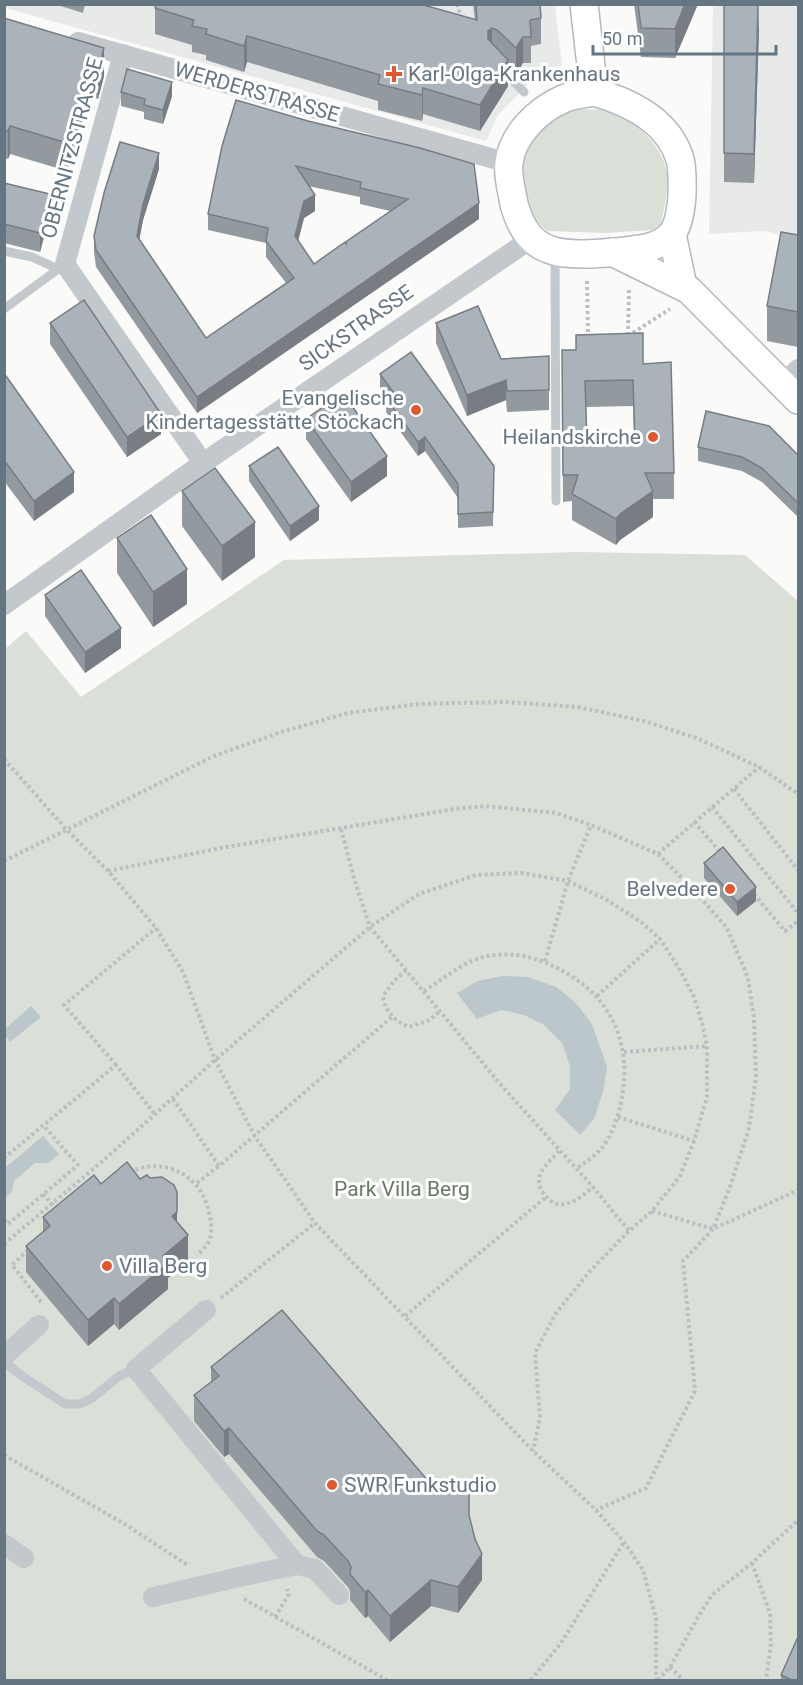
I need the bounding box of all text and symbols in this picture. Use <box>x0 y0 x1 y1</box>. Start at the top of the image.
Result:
scale bar <box>593 18 776 56</box>
text: 50 m <box>602 28 642 49</box>
street label: OBERNITZSTRASSE <box>36 55 108 241</box>
street label: WERDERSTRASSE <box>172 57 342 127</box>
place label: Karl-Olga-Krankenhaus <box>408 62 621 86</box>
marker: Karl-Olga-Krankenhaus <box>385 65 403 83</box>
street label: SICKSTRASSE <box>294 280 418 376</box>
place label: Evangelische Kindertagesstätte Stöckach <box>146 386 404 434</box>
marker: Evangelische Kindertagesstätte Stöckach <box>409 403 423 417</box>
place label: Heilandskirche <box>503 425 641 449</box>
marker: Heilandskirche <box>646 430 660 444</box>
place label: Belvedere <box>626 877 718 901</box>
marker: Belvedere <box>723 882 737 896</box>
park label: Park Villa Berg <box>334 1177 470 1201</box>
place label: Villa Berg <box>119 1254 207 1278</box>
marker: Villa Berg <box>100 1259 114 1273</box>
place label: SWR Funkstudio <box>344 1473 497 1497</box>
marker: SWR Funkstudio <box>325 1478 339 1492</box>

